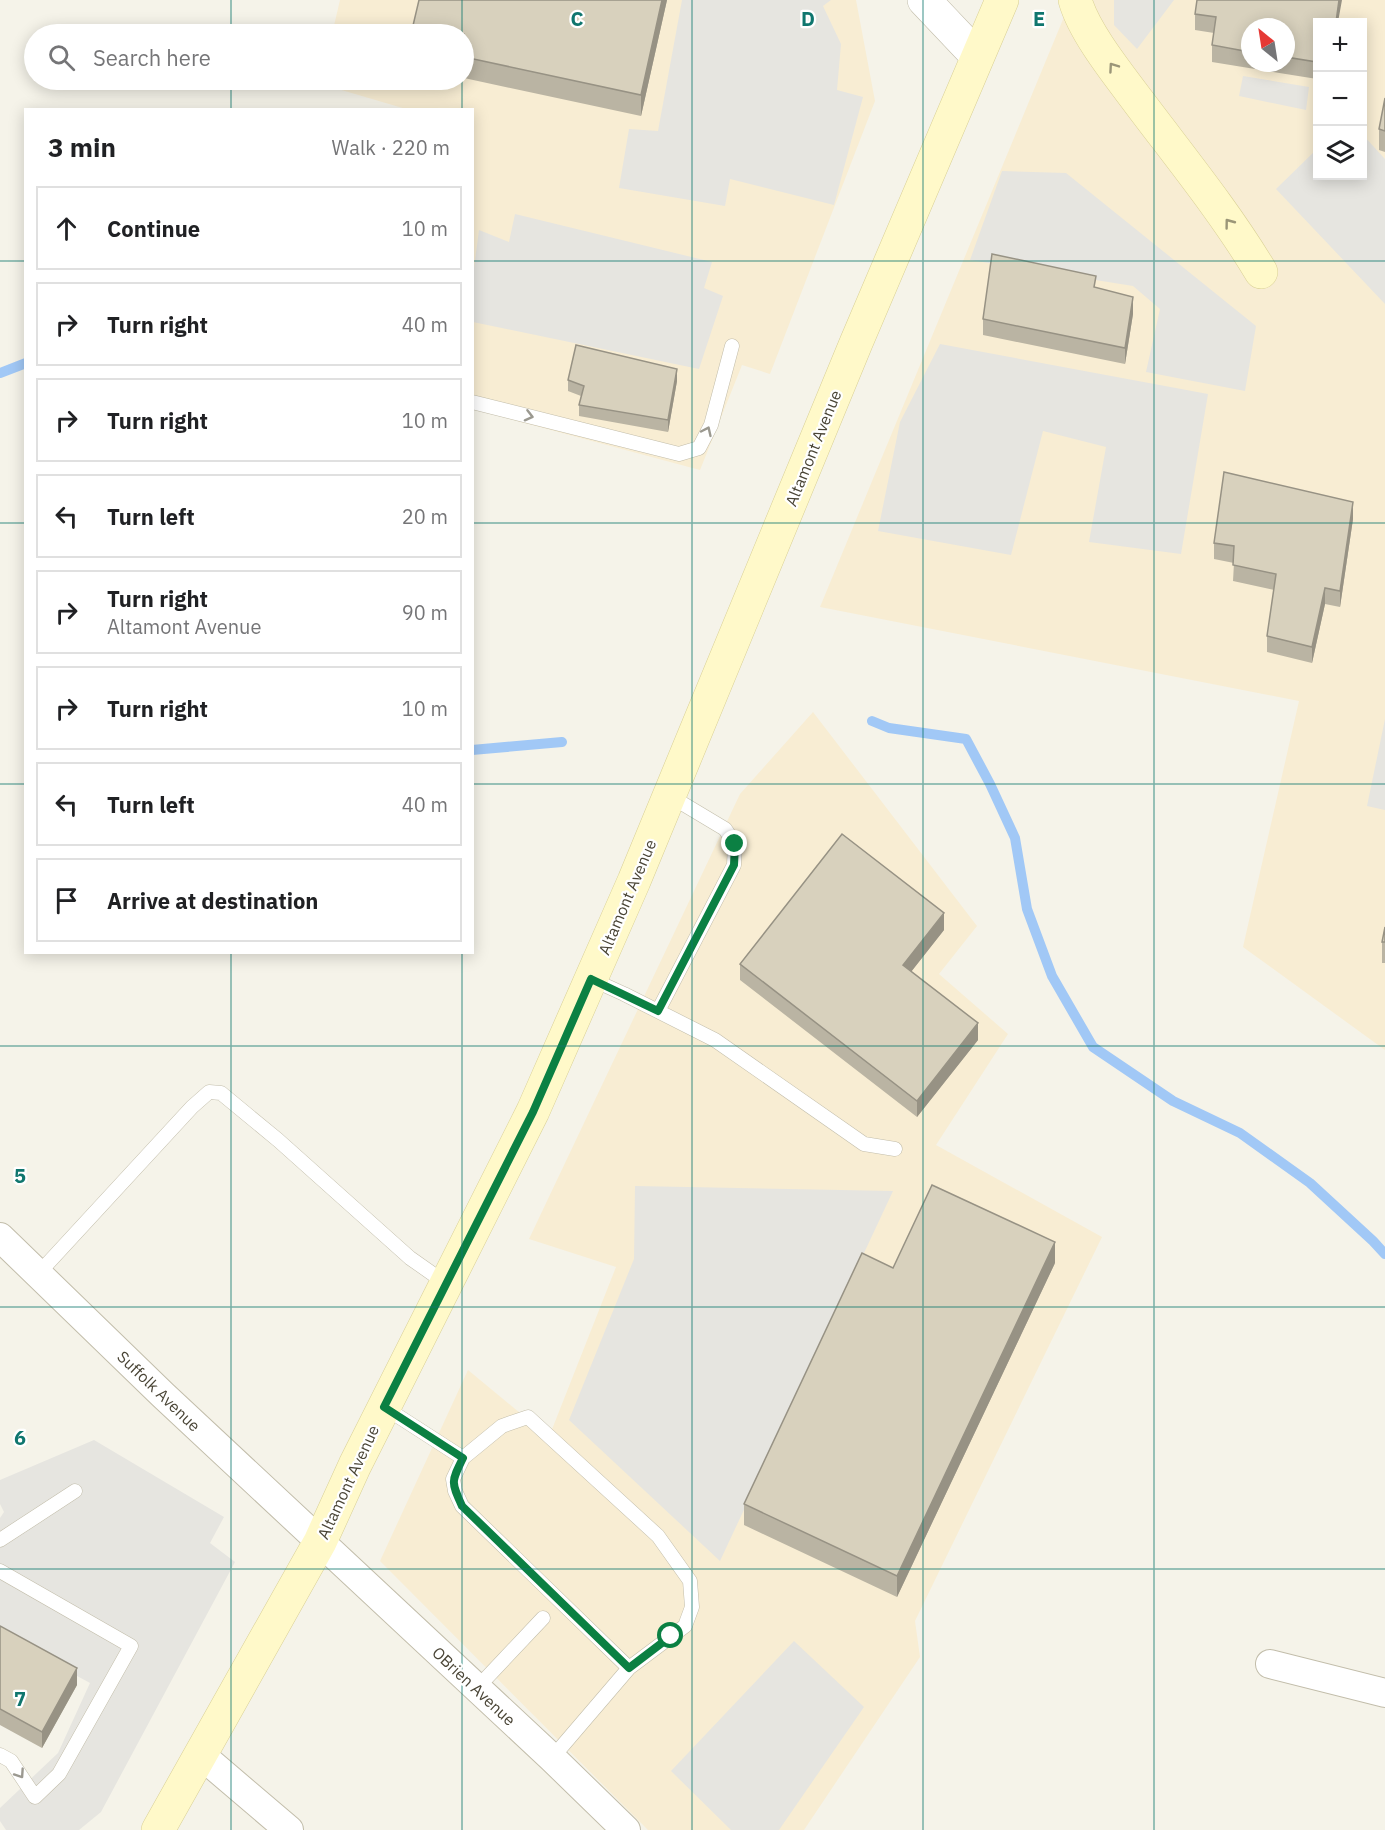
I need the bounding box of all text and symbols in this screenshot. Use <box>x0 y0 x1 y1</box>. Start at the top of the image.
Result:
text: C <box>570 5 584 32</box>
text: D <box>801 5 815 32</box>
text: E <box>1033 5 1045 32</box>
north arrow <box>1241 18 1295 72</box>
map controls <box>1313 18 1367 180</box>
button: + <box>1313 18 1367 72</box>
search box <box>24 24 474 90</box>
icon: search <box>45 41 78 74</box>
text: Search here <box>93 43 211 72</box>
one-way arrow <box>1109 62 1120 73</box>
button: − <box>1313 72 1367 126</box>
button: layers <box>1313 126 1367 180</box>
text: 3 min <box>48 130 116 164</box>
text: Walk · 220 m <box>332 134 450 161</box>
icon: ahead <box>50 212 83 245</box>
text: Continue <box>107 214 200 243</box>
text: 10 m <box>402 215 448 242</box>
one-way arrow <box>1226 219 1237 230</box>
icon: right <box>50 308 83 341</box>
text: Turn right <box>107 310 208 339</box>
text: 40 m <box>402 311 448 338</box>
street label: Altamont Avenue <box>781 387 845 509</box>
icon: right <box>50 404 83 437</box>
text: Turn right <box>107 406 208 435</box>
text: 10 m <box>402 407 448 434</box>
one-way arrow <box>524 409 534 422</box>
one-way arrow <box>700 426 712 437</box>
icon: left <box>50 500 83 533</box>
text: Turn left <box>107 502 195 531</box>
text: 20 m <box>402 503 448 530</box>
text: Turn right <box>107 584 208 613</box>
icon: right <box>50 596 83 629</box>
text: 90 m <box>402 599 448 626</box>
text: Altamont Avenue <box>107 613 261 640</box>
icon: right <box>50 692 83 725</box>
text: Turn right <box>107 694 208 723</box>
text: 10 m <box>402 695 448 722</box>
icon: left <box>50 788 83 821</box>
text: Turn left <box>107 790 195 819</box>
text: 40 m <box>402 791 448 818</box>
route end <box>721 830 747 856</box>
street label: Altamont Avenue <box>594 836 660 958</box>
icon: arrive <box>50 884 83 917</box>
text: Arrive at destination <box>107 886 318 915</box>
text: 5 <box>14 1162 26 1189</box>
street label: Suffolk Avenue <box>113 1346 205 1436</box>
street label: Altamont Avenue <box>313 1422 383 1542</box>
text: 6 <box>14 1424 26 1451</box>
route start <box>657 1622 683 1648</box>
street label: OBrien Avenue <box>428 1642 520 1730</box>
text: 7 <box>14 1685 26 1712</box>
one-way arrow <box>12 1767 23 1778</box>

